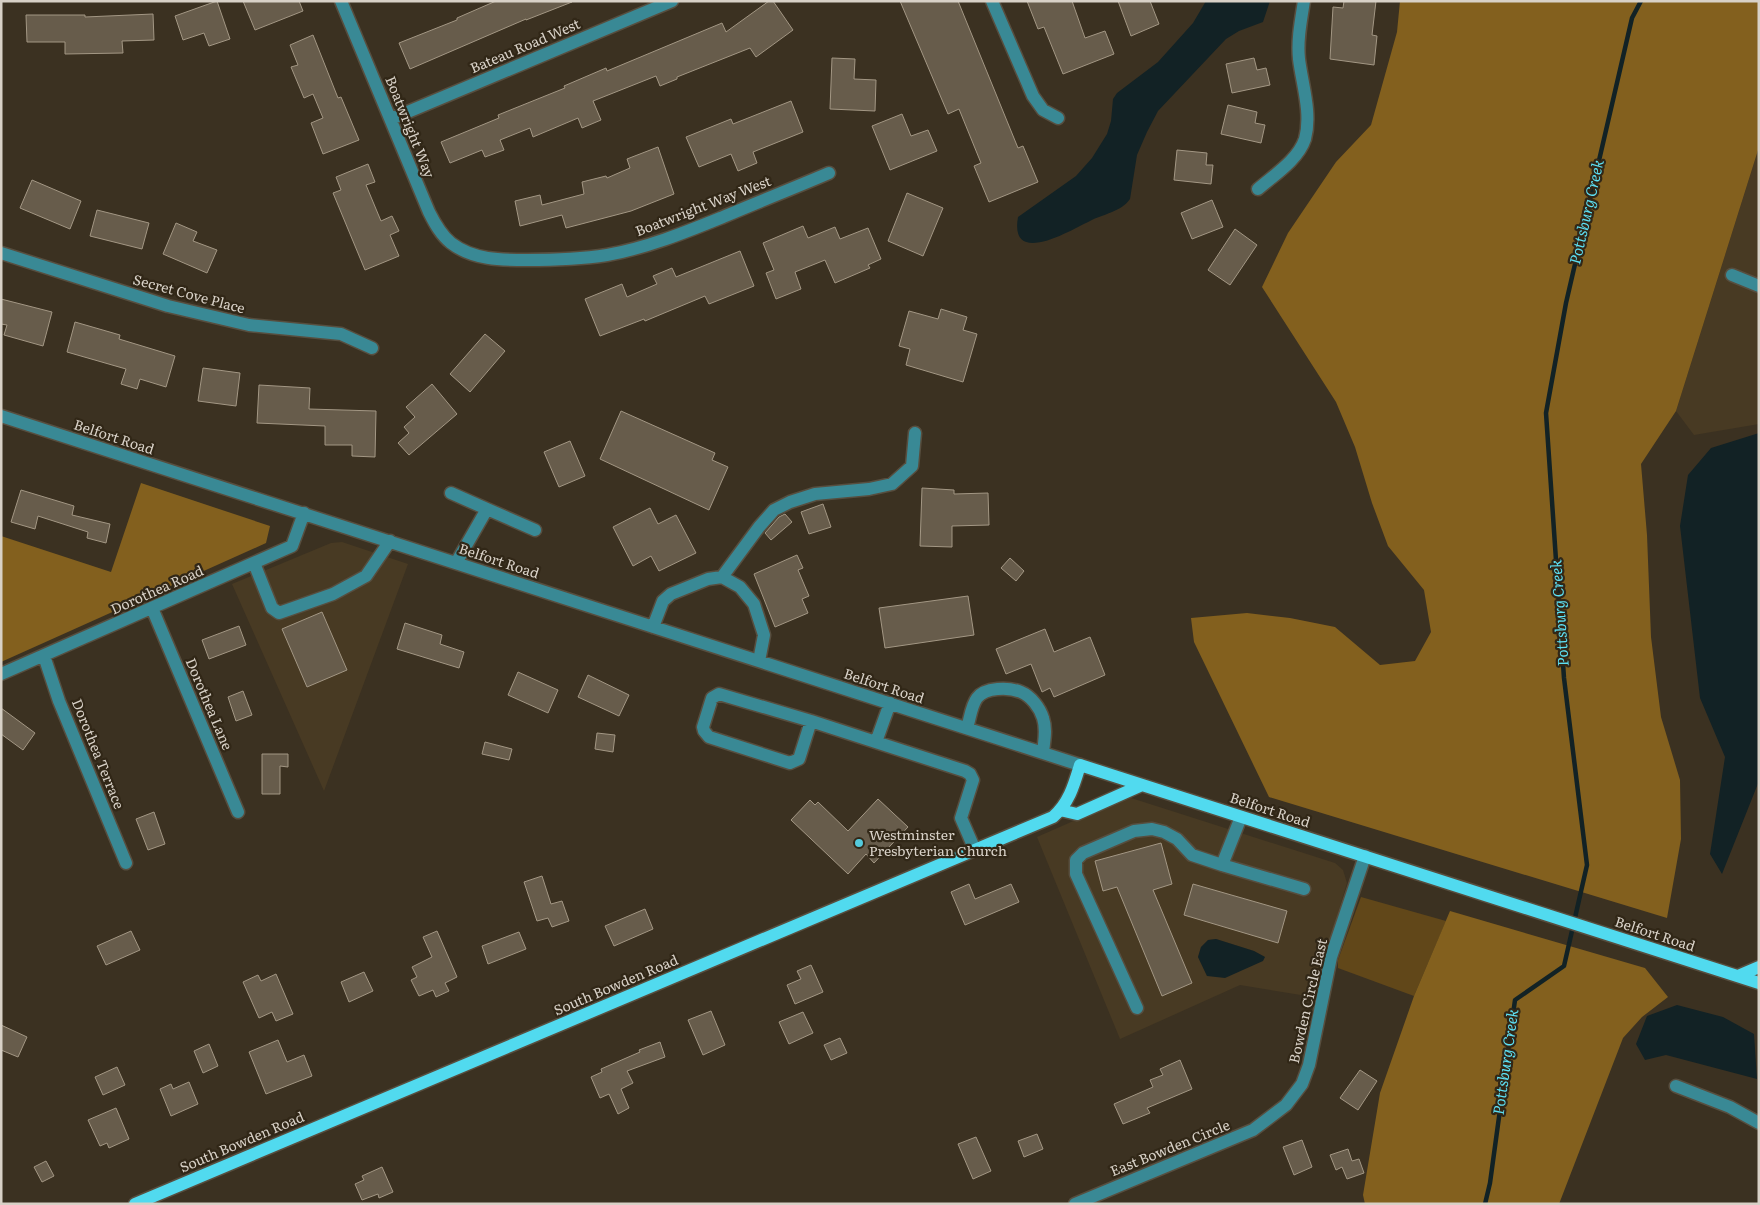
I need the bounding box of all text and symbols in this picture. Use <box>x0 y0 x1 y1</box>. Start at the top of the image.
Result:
street label: Bateau Road West <box>466 13 583 77</box>
street label: Boatwright Way <box>381 73 441 181</box>
water label: Pottsburg Creek <box>1562 156 1609 266</box>
street label: Boatwright Way West <box>632 170 774 240</box>
street label: Secret Cove Place <box>131 268 247 318</box>
street label: Belfort Road <box>72 414 157 459</box>
street label: Belfort Road <box>457 538 542 583</box>
water label: Pottsburg Creek <box>1543 558 1574 667</box>
street label: Dorothea Road <box>107 560 207 618</box>
street label: Dorothea Lane <box>181 654 238 753</box>
street label: Belfort Road <box>842 663 927 708</box>
street label: Dorothea Terrace <box>68 696 130 812</box>
street label: Belfort Road <box>1228 787 1313 832</box>
place label: Westminster Presbyterian Church <box>869 824 1007 860</box>
marker: Westminster Presbyterian Church <box>853 837 865 849</box>
street label: Belfort Road <box>1613 911 1698 956</box>
street label: Bowden Circle East <box>1283 936 1331 1065</box>
street label: South Bowden Road <box>550 949 681 1019</box>
water label: Pottsburg Creek <box>1486 1007 1523 1116</box>
street label: South Bowden Road <box>176 1106 307 1176</box>
street label: East Bowden Circle <box>1107 1114 1232 1180</box>

